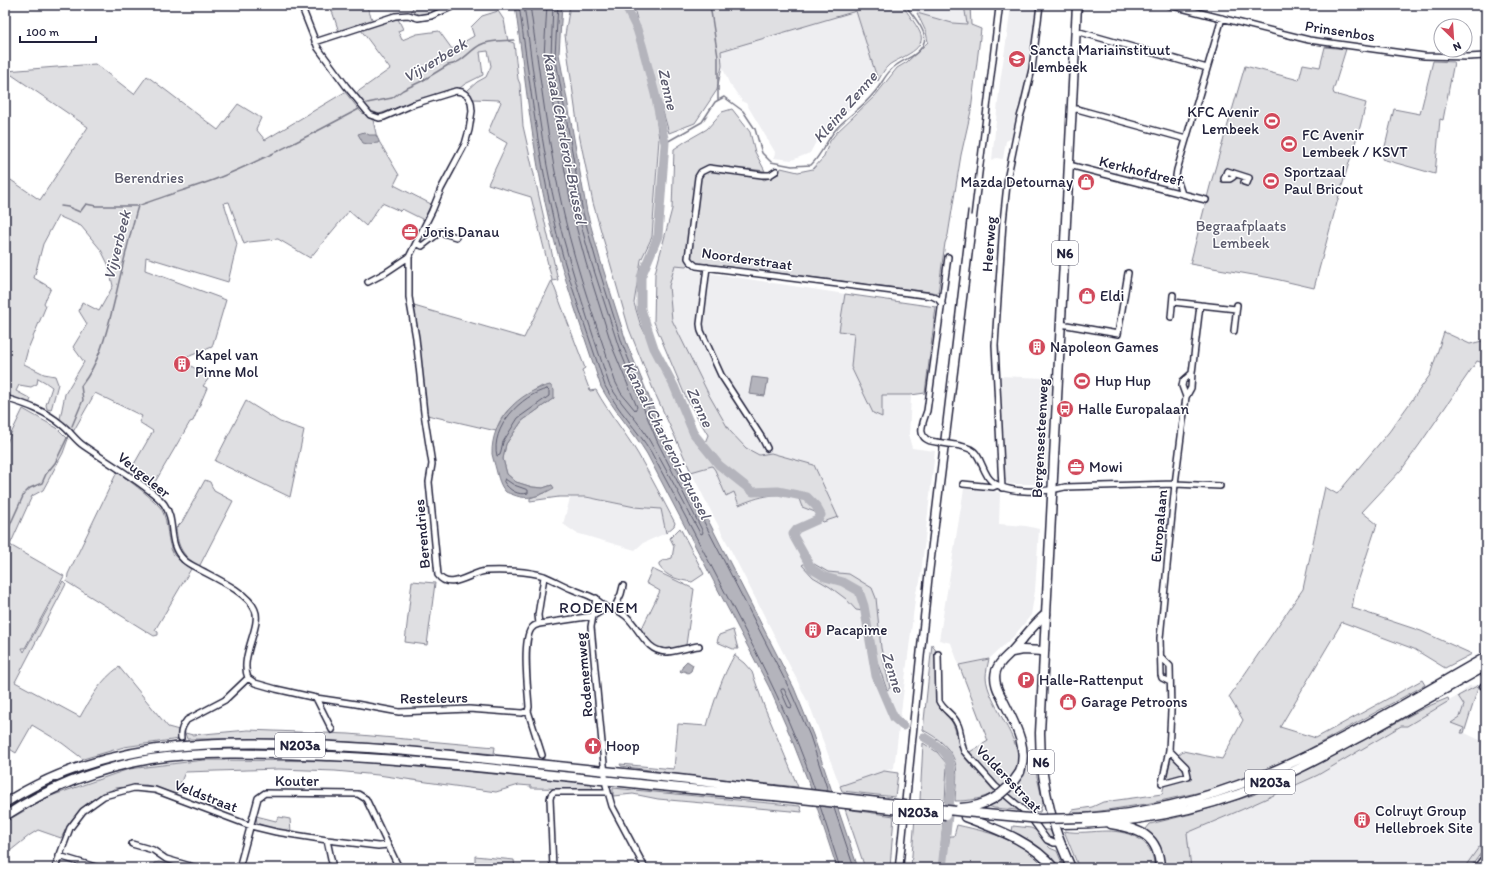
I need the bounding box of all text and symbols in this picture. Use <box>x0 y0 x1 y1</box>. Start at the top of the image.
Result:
street label: Prinsenbos <box>1304 17 1377 45</box>
scale bar <box>20 18 96 44</box>
north arrow <box>1433 18 1473 58</box>
text: 100 m <box>26 25 59 39</box>
water label: Vijverbeek <box>400 33 471 86</box>
text: N <box>1451 39 1463 54</box>
place label: Sancta Mariainstituut Lembeek <box>1030 41 1171 76</box>
school or university icon: Sancta Mariainstituut Lembeek <box>1007 49 1027 69</box>
water label: Kanaal Charleroi-Brussel <box>539 51 591 227</box>
water label: Zenne <box>654 66 682 113</box>
water label: Kleine Zenne <box>809 66 882 147</box>
place label: KFC Avenir Lembeek <box>1187 103 1259 138</box>
sports icon: KFC Avenir Lembeek <box>1262 111 1282 131</box>
place label: FC Avenir Lembeek / KSVT <box>1302 126 1408 161</box>
sports icon: FC Avenir Lembeek / KSVT <box>1279 134 1299 154</box>
street label: Kerkhofdreef <box>1097 152 1185 190</box>
place label: Sportzaal Paul Bricout <box>1284 163 1364 198</box>
park label: Berendries <box>114 169 184 187</box>
sports icon: Sportzaal Paul Bricout <box>1261 171 1281 191</box>
shop icon: Mazda Detournay <box>1076 172 1096 192</box>
place label: Mazda Detournay <box>961 173 1073 191</box>
water label: Vijverbeek <box>99 208 135 282</box>
street label: Heerweg <box>978 215 1000 272</box>
park label: Begraafplaats Lembeek <box>1196 217 1287 252</box>
office icon: Joris Danau <box>400 222 420 242</box>
place label: Joris Danau <box>423 223 499 241</box>
road number: N6 <box>1052 241 1078 265</box>
street label: Noorderstraat <box>700 244 794 274</box>
shop icon: Eldi <box>1077 286 1097 306</box>
place label: Eldi <box>1100 287 1124 305</box>
building icon: Napoleon Games <box>1027 337 1047 357</box>
place label: Napoleon Games <box>1050 338 1159 356</box>
place label: Kapel van Pinne Mol <box>195 346 259 381</box>
building icon: Kapel van Pinne Mol <box>172 354 192 374</box>
water label: Kanaal Charleroi-Brussel <box>619 358 716 523</box>
sports icon: Hup Hup <box>1072 371 1092 391</box>
place label: Hup Hup <box>1095 372 1151 390</box>
street label: Bergensesteenweg <box>1028 377 1052 498</box>
water label: Zenne <box>683 384 718 431</box>
bus stop icon: Halle Europalaan <box>1055 399 1075 419</box>
place label: Halle Europalaan <box>1078 400 1190 418</box>
street label: Veugeleer <box>114 448 174 502</box>
office icon: Mowi <box>1066 457 1086 477</box>
place label: Mowi <box>1089 458 1123 476</box>
street label: Europalaan <box>1147 488 1171 563</box>
street label: Berendries <box>410 498 434 569</box>
district label: RODENEM <box>559 598 639 617</box>
building icon: Pacapime <box>803 620 823 640</box>
place label: Pacapime <box>826 621 887 639</box>
street label: Rodenemweg <box>571 632 597 718</box>
water label: Zenne <box>877 649 909 696</box>
parking icon: Halle-Rattenput <box>1016 670 1036 690</box>
place label: Halle-Rattenput <box>1039 671 1144 689</box>
street label: Resteleurs <box>400 688 468 708</box>
shop icon: Garage Petroons <box>1058 692 1078 712</box>
place label: Garage Petroons <box>1081 693 1188 711</box>
road number: N203a <box>275 733 325 757</box>
church icon: Hoop <box>583 736 603 756</box>
place label: Hoop <box>606 737 640 755</box>
street label: Voldersstraat <box>972 741 1046 817</box>
road number: N6 <box>1028 750 1054 774</box>
road number: N203a <box>1245 770 1295 794</box>
street label: Kouter <box>275 772 319 790</box>
street label: Veldstraat <box>172 776 241 816</box>
road number: N203a <box>893 800 943 824</box>
place label: Colruyt Group Hellebroek Site <box>1375 802 1473 837</box>
building icon: Colruyt Group Hellebroek Site <box>1352 810 1372 830</box>

